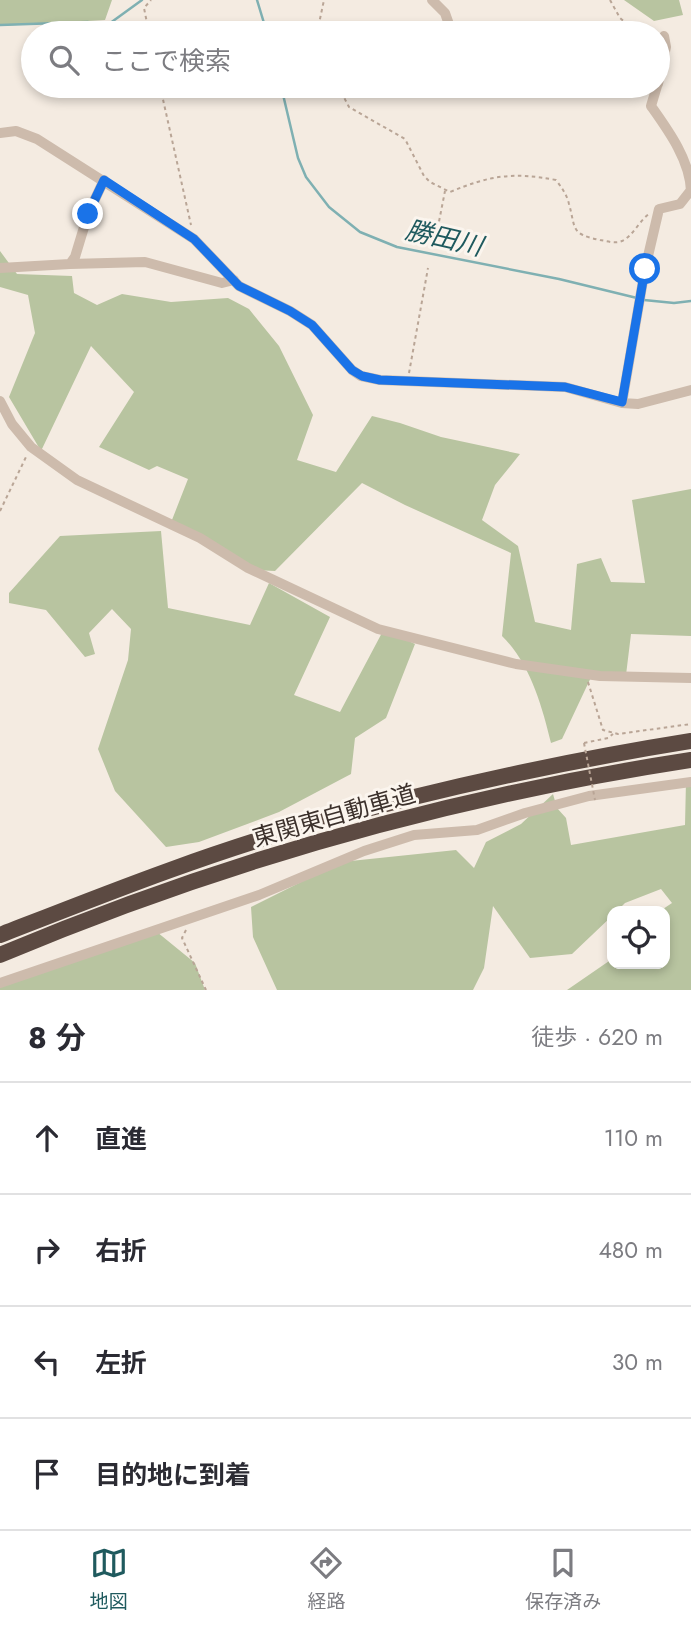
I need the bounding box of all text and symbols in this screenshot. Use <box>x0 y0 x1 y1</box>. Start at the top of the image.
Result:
search box <box>21 21 670 98</box>
icon: search <box>45 41 83 79</box>
text: ここで検索 <box>101 42 231 80</box>
route end <box>72 198 103 229</box>
water label: 勝田川 <box>402 211 489 266</box>
route start <box>629 253 660 284</box>
street label: 東関東自動車道 <box>248 776 419 855</box>
map controls <box>607 906 670 969</box>
button: locate <box>607 906 670 969</box>
text: 8 分 <box>28 1016 86 1059</box>
text: 徒歩 · 620 m <box>531 1020 663 1054</box>
icon: ahead <box>28 1119 66 1157</box>
text: 直進 <box>95 1120 147 1158</box>
text: 110 m <box>604 1121 663 1155</box>
icon: right <box>28 1231 66 1269</box>
text: 右折 <box>95 1232 147 1270</box>
text: 480 m <box>598 1233 663 1267</box>
icon: left <box>28 1343 66 1381</box>
text: 左折 <box>95 1344 147 1382</box>
text: 30 m <box>612 1345 663 1379</box>
icon: arrive <box>28 1455 66 1493</box>
text: 目的地に到着 <box>95 1456 251 1494</box>
tab: 地図 <box>90 1544 128 1615</box>
tab: 経路 <box>307 1544 345 1615</box>
tab: 保存済み <box>525 1544 601 1615</box>

